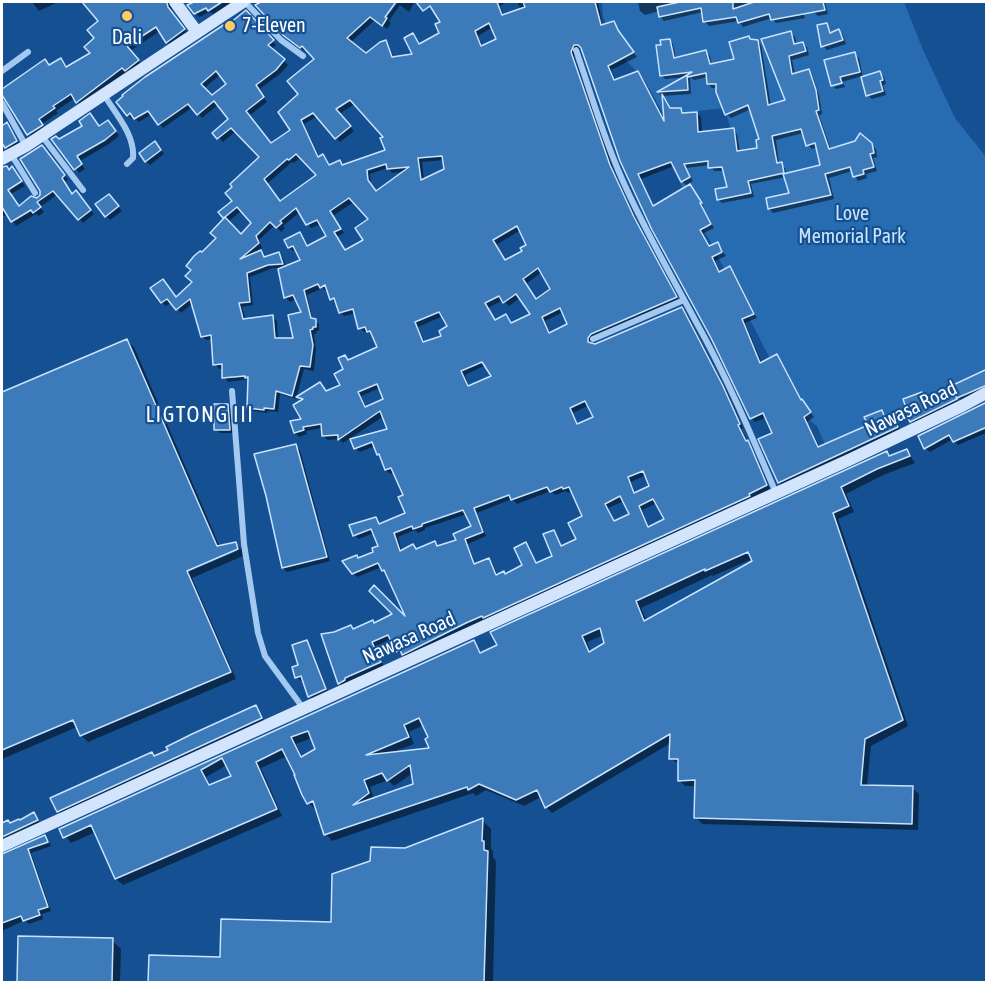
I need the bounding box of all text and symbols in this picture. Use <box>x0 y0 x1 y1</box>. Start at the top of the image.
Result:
marker: Dali <box>120 9 134 23</box>
place label: 7-Eleven <box>242 14 306 38</box>
marker: 7-Eleven <box>223 19 237 33</box>
place label: Dali <box>112 26 142 50</box>
park label: Love Memorial Park <box>798 202 906 249</box>
street label: Nawasa Road <box>861 376 961 442</box>
district label: LIGTONG III <box>146 402 254 428</box>
street label: Nawasa Road <box>359 607 459 669</box>

